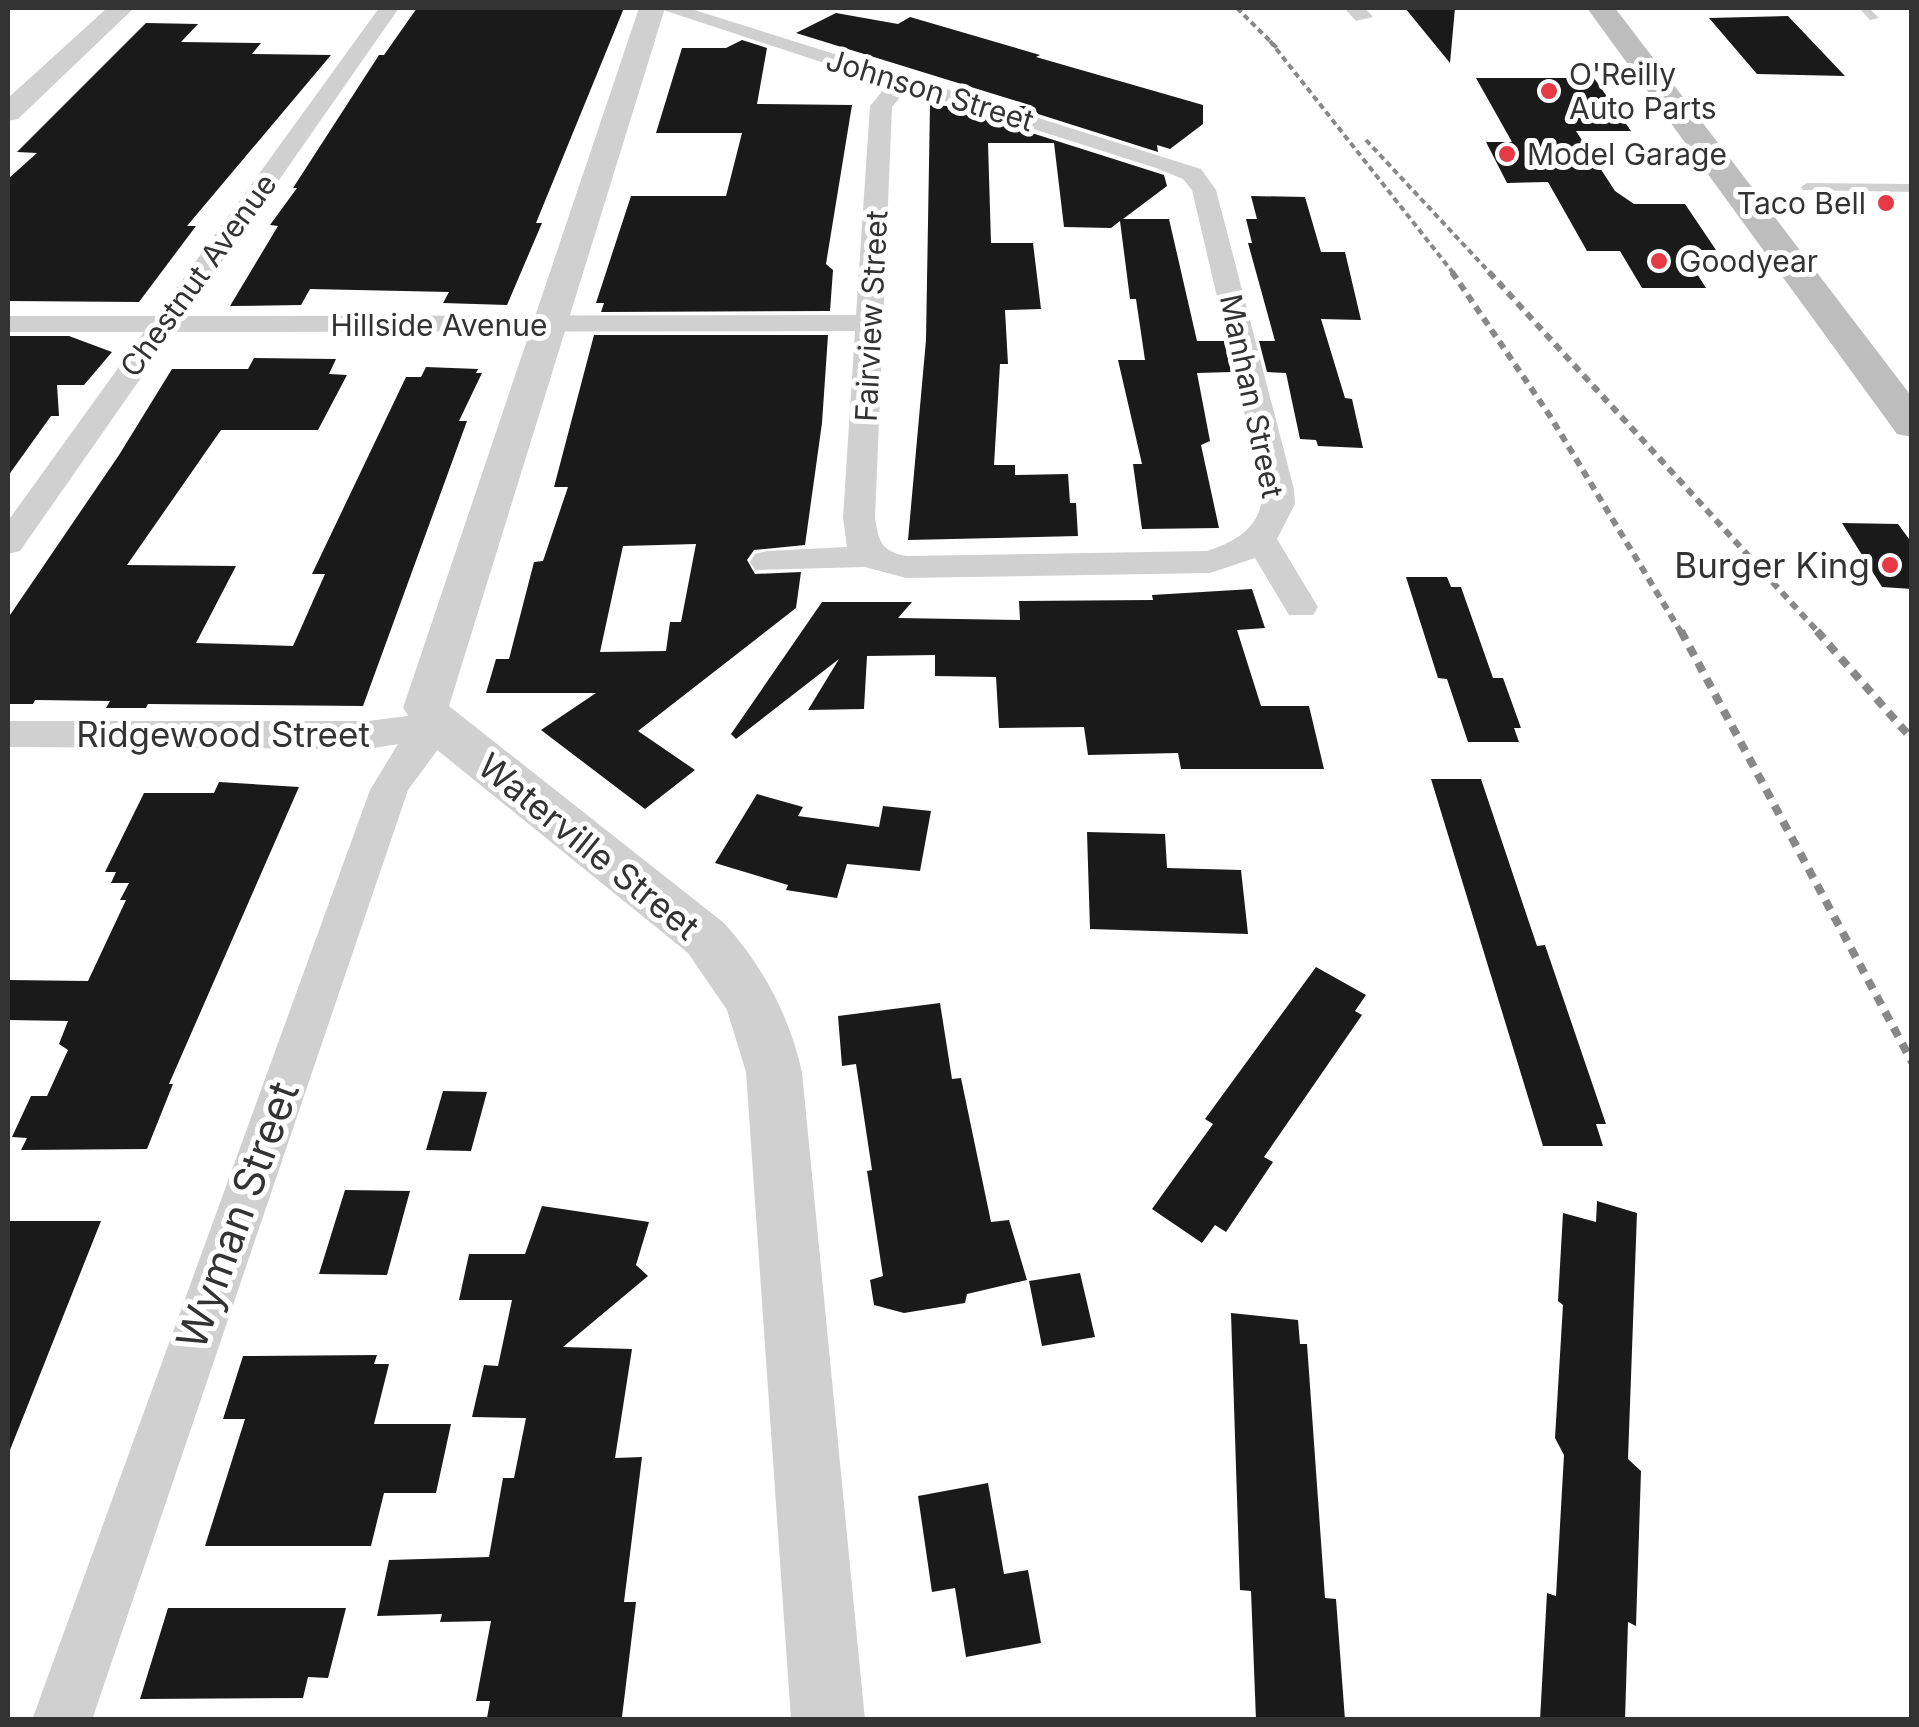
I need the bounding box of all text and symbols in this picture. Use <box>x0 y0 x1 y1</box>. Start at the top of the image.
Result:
street label: Johnson Street <box>822 41 1038 139</box>
place label: O'Reilly Auto Parts <box>1569 56 1717 126</box>
marker: O'Reilly Auto Parts <box>1538 80 1560 102</box>
place label: Model Garage <box>1527 136 1727 172</box>
marker: Model Garage <box>1496 143 1518 165</box>
street label: Chestnut Avenue <box>112 167 284 383</box>
place label: Taco Bell <box>1737 185 1866 221</box>
marker: Taco Bell <box>1875 192 1897 214</box>
street label: Fairview Street <box>847 209 895 423</box>
place label: Goodyear <box>1679 243 1818 279</box>
marker: Goodyear <box>1648 250 1670 272</box>
street label: Manhan Street <box>1213 291 1291 501</box>
street label: Hillside Avenue <box>331 307 547 343</box>
place label: Burger King <box>1674 544 1870 586</box>
marker: Burger King <box>1879 554 1901 576</box>
street label: Ridgewood Street <box>76 713 370 755</box>
street label: Waterville Street <box>470 744 708 948</box>
street label: Wyman Street <box>165 1074 309 1356</box>

